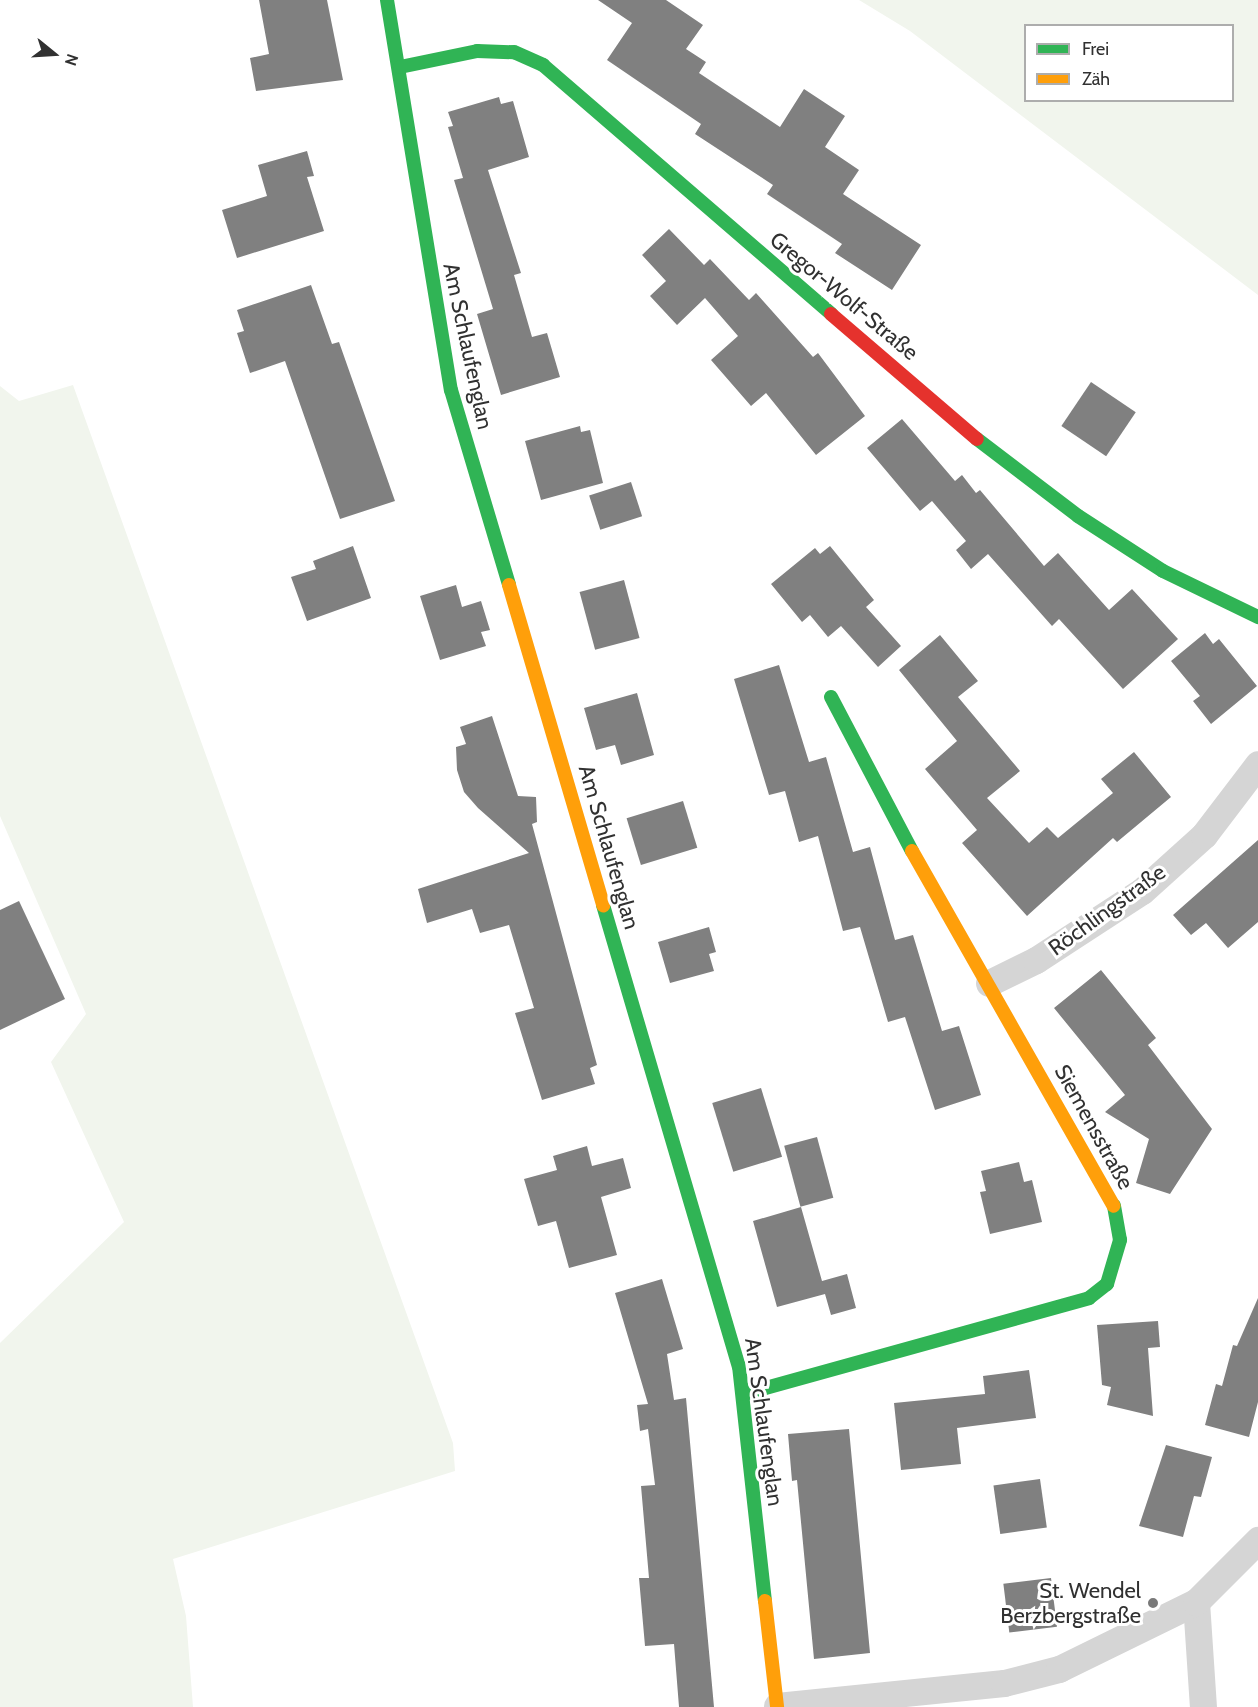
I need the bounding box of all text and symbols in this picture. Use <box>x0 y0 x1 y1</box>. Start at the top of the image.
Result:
north arrow <box>24 24 84 84</box>
legend <box>1024 24 1234 102</box>
text: Frei <box>1082 38 1109 60</box>
text: N <box>61 51 82 68</box>
text: Zäh <box>1082 68 1110 90</box>
street label: Gregor-Wolf-Straße <box>764 226 924 366</box>
street label: Am Schlaufenglan <box>437 260 499 432</box>
street label: Am Schlaufenglan <box>573 762 645 932</box>
street label: Röchlingstraße <box>1044 859 1170 961</box>
street label: Siemensstraße <box>1049 1060 1139 1194</box>
street label: Am Schlaufenglan <box>739 1336 789 1508</box>
place label: St. Wendel Berzbergstraße <box>1000 1577 1141 1628</box>
marker: St. Wendel Berzbergstraße <box>1146 1596 1160 1610</box>

